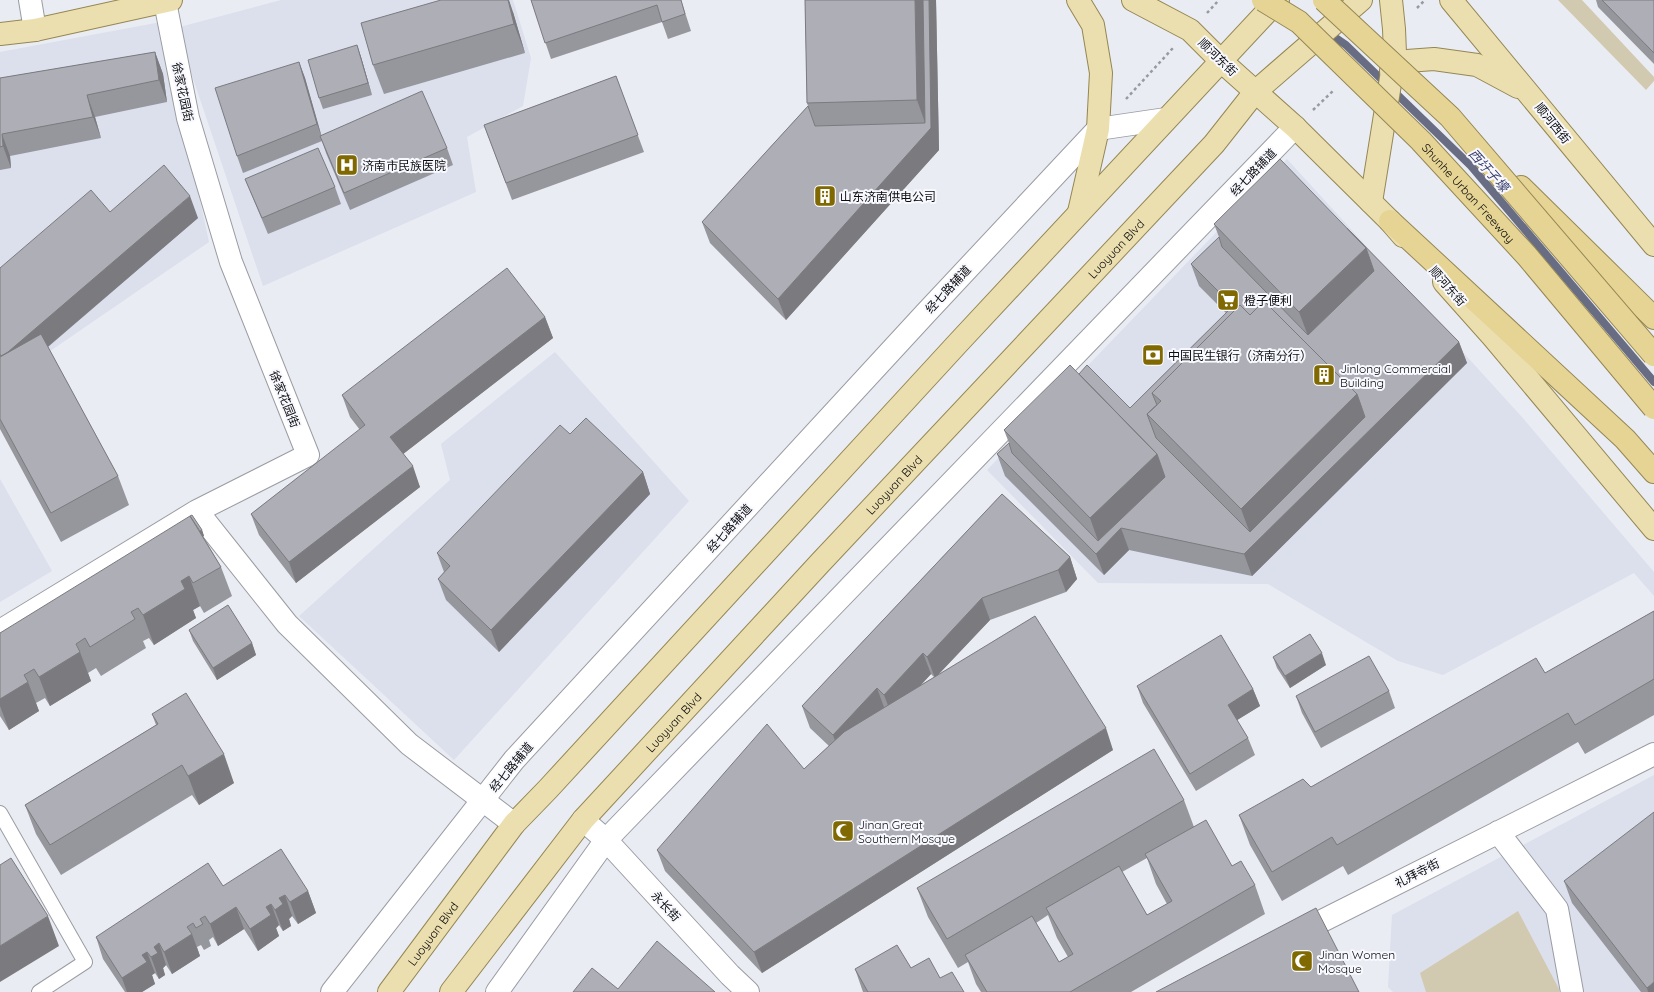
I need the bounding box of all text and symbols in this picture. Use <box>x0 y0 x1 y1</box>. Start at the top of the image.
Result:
street label: 顺河东街 <box>1196 35 1240 79</box>
street label: 徐家花园街 <box>169 61 197 123</box>
street label: 顺河西街 <box>1532 100 1574 146</box>
street label: Shunhe Urban Freeway <box>1419 140 1518 246</box>
street label: 经七路辅道 <box>1227 145 1279 199</box>
water label: 西圩子壕 <box>1466 145 1514 196</box>
hospital icon: 济南市民族医院 <box>334 152 360 178</box>
place label: 济南市民族医院 <box>362 158 446 173</box>
building icon: 山东济南供电公司 <box>812 183 838 209</box>
place label: 山东济南供电公司 <box>840 189 936 204</box>
street label: Luoyuan Blvd <box>1084 216 1147 281</box>
street label: 经七路辅道 <box>922 262 974 316</box>
street label: 顺河东街 <box>1427 263 1469 309</box>
supermarket icon: 橙子便利 <box>1215 287 1241 313</box>
place label: 橙子便利 <box>1244 293 1292 308</box>
bank icon: 中国民生银行（济南分行） <box>1140 342 1166 368</box>
place label: 中国民生银行（济南分行） <box>1168 348 1312 363</box>
place label: Jinlong Commercial Building <box>1340 361 1451 390</box>
building icon: Jinlong Commercial Building <box>1311 362 1337 388</box>
street label: 徐家花园街 <box>267 368 303 430</box>
street label: Luoyuan Blvd <box>862 452 925 517</box>
street label: 经七路辅道 <box>703 501 755 555</box>
street label: Luoyuan Blvd <box>642 689 704 755</box>
street label: 经七路辅道 <box>486 739 536 795</box>
place label: Jinan Great Southern Mosque <box>858 817 955 846</box>
mosque icon: Jinan Great Southern Mosque <box>830 818 856 844</box>
street label: 礼拜寺街 <box>1392 855 1442 891</box>
street label: 永长街 <box>648 888 684 924</box>
street label: Luoyuan Blvd <box>404 899 461 968</box>
place label: Jinan Women Mosque <box>1318 947 1395 976</box>
mosque icon: Jinan Women Mosque <box>1289 948 1315 974</box>

